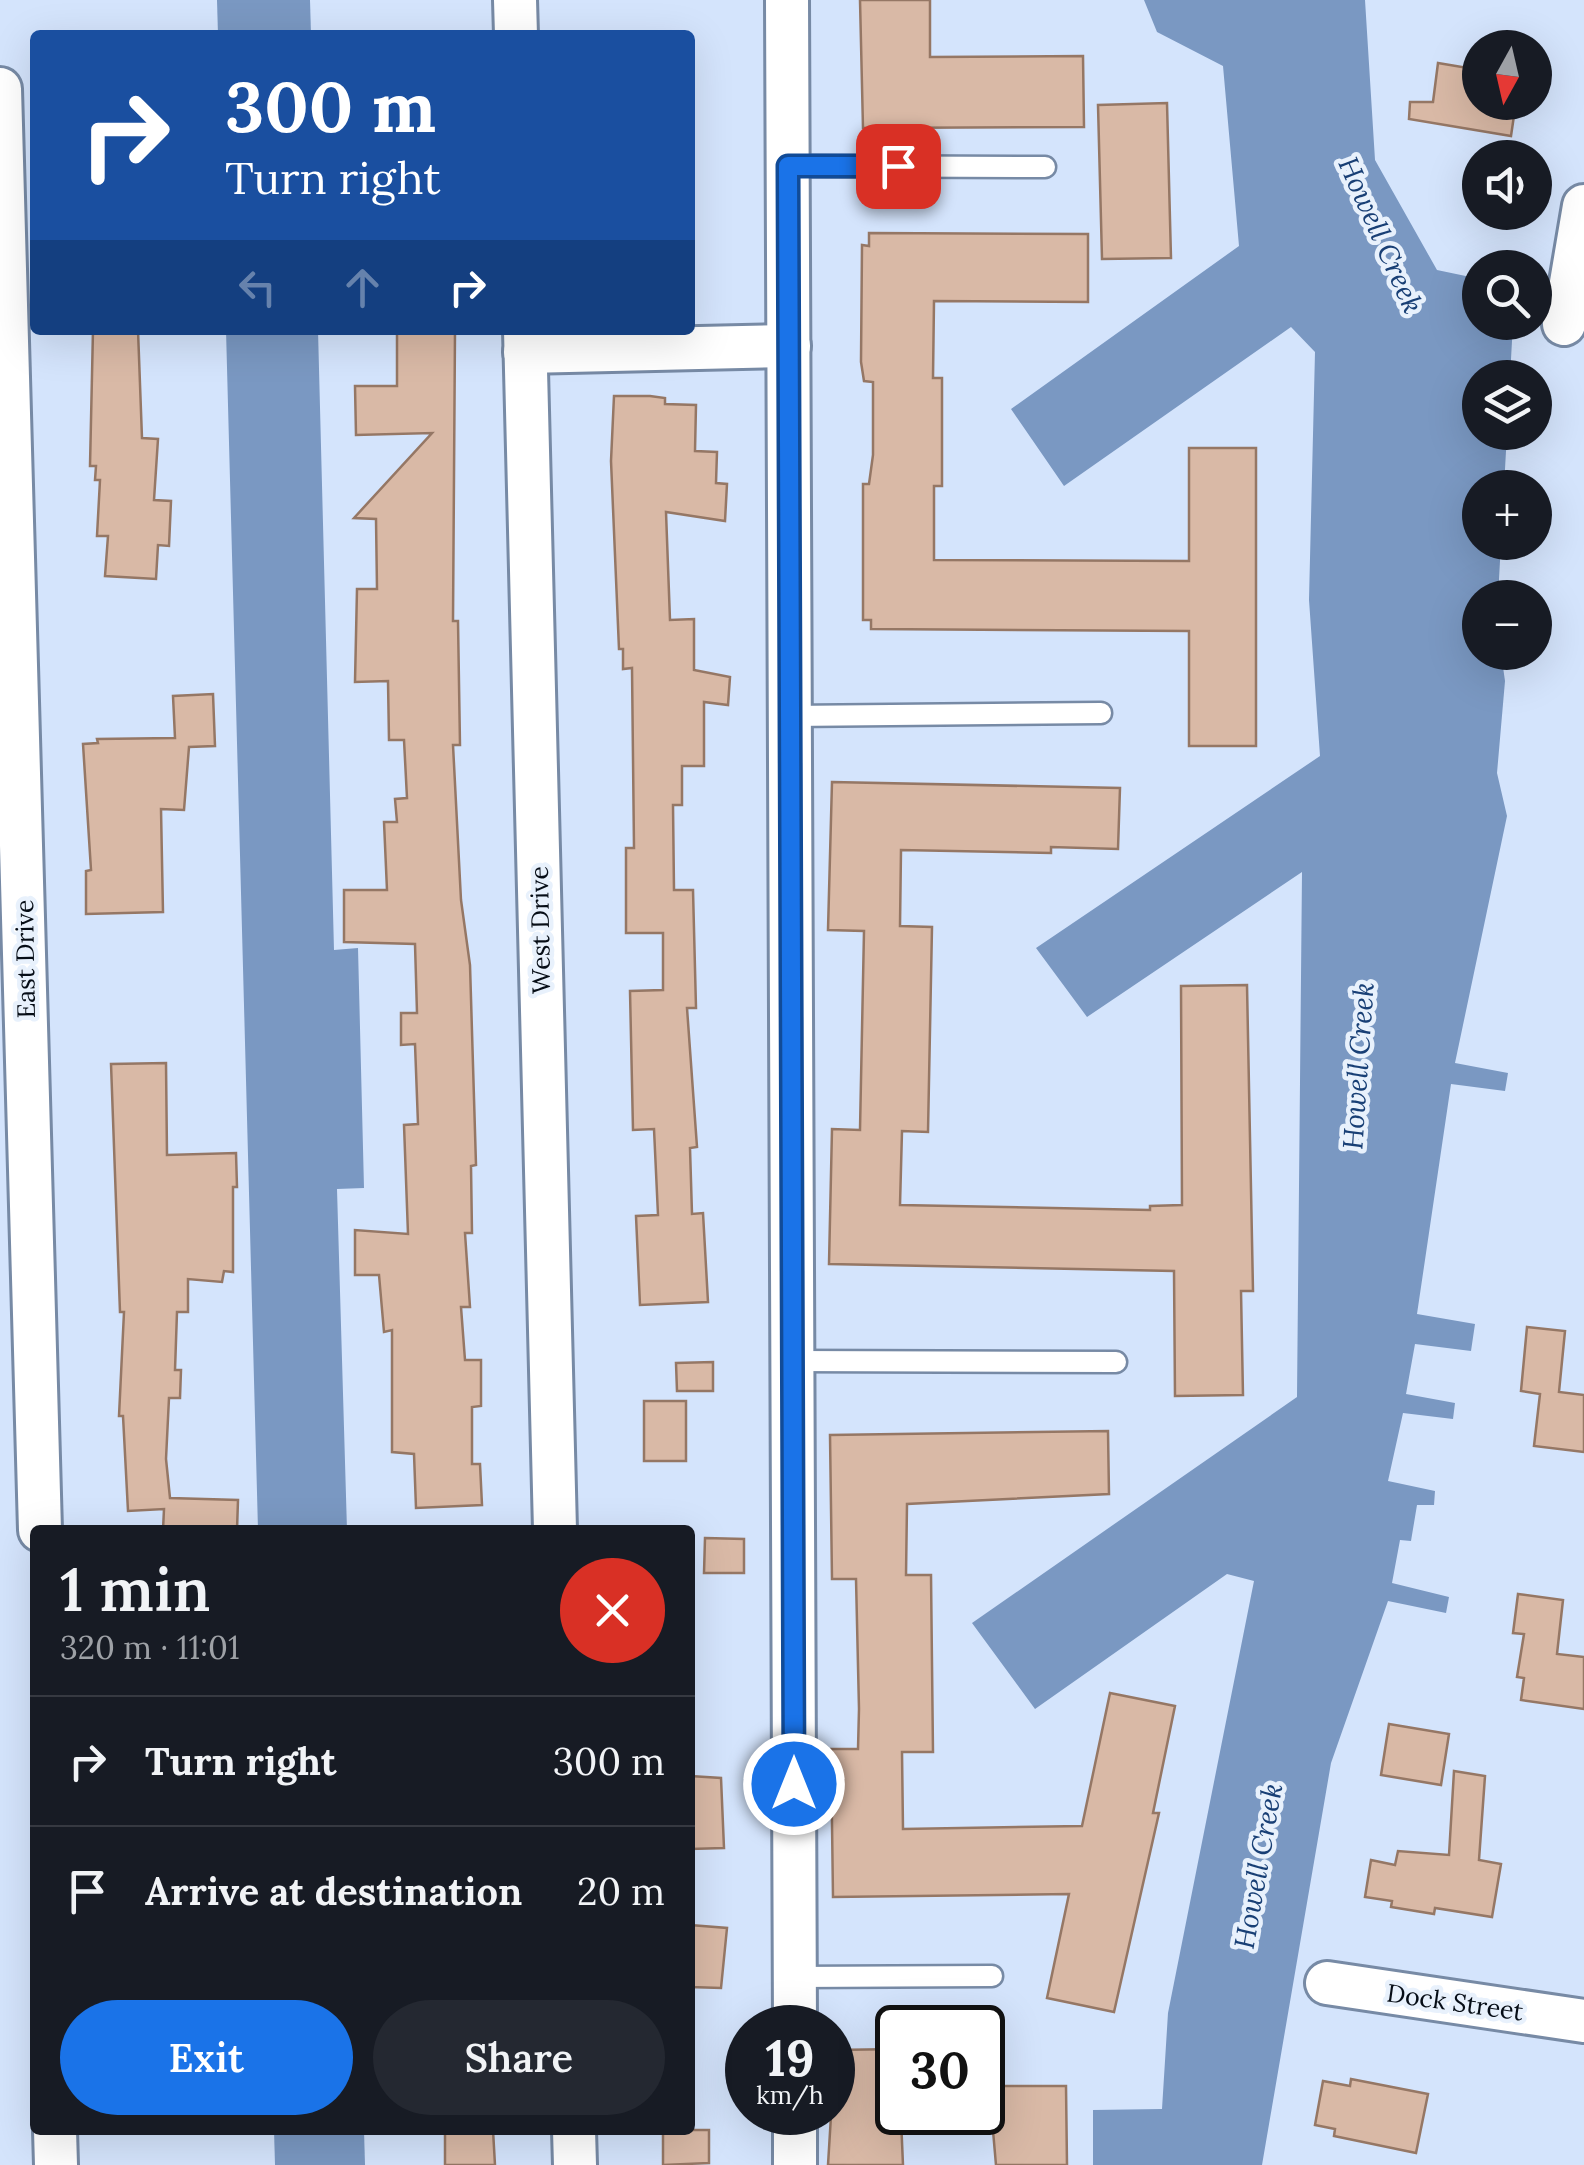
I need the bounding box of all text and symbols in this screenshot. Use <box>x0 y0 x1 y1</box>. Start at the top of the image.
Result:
north arrow <box>1462 30 1552 120</box>
map controls <box>1462 30 1552 670</box>
text: 300 m <box>225 62 436 151</box>
icon: right <box>60 70 190 200</box>
pin <box>856 124 941 209</box>
icon: arrive <box>871 139 926 194</box>
button: sound <box>1462 140 1552 230</box>
text: Turn right <box>225 149 441 206</box>
water label: Howell Creek <box>1330 151 1432 319</box>
button: search <box>1462 250 1552 340</box>
icon: left <box>230 260 285 315</box>
icon: ahead <box>335 260 390 315</box>
icon: right <box>440 260 495 315</box>
button: layers <box>1462 360 1552 450</box>
button: + <box>1462 470 1552 560</box>
button: − <box>1462 580 1552 670</box>
street label: West Drive <box>523 866 557 994</box>
street label: East Drive <box>8 899 42 1019</box>
water label: Howell Creek <box>1334 981 1382 1151</box>
text: 1 min <box>60 1551 210 1627</box>
button: close <box>560 1558 665 1663</box>
text: 320 m · 11:01 <box>60 1627 240 1668</box>
position arrow <box>742 1732 846 1836</box>
icon: right <box>60 1734 115 1789</box>
text: Turn right <box>145 1737 336 1785</box>
text: 300 m <box>553 1737 665 1785</box>
water label: Howell Creek <box>1226 1780 1290 1952</box>
icon: arrive <box>60 1864 115 1919</box>
text: Arrive at destination <box>145 1867 522 1915</box>
text: 20 m <box>577 1867 665 1915</box>
street label: Dock Street <box>1385 1977 1526 2027</box>
button: Exit <box>60 2000 353 2115</box>
button: Share <box>373 2000 665 2115</box>
speed limit sign: 30 <box>875 2005 1005 2135</box>
text: 19 <box>765 2026 815 2090</box>
text: km/h <box>756 2079 824 2111</box>

